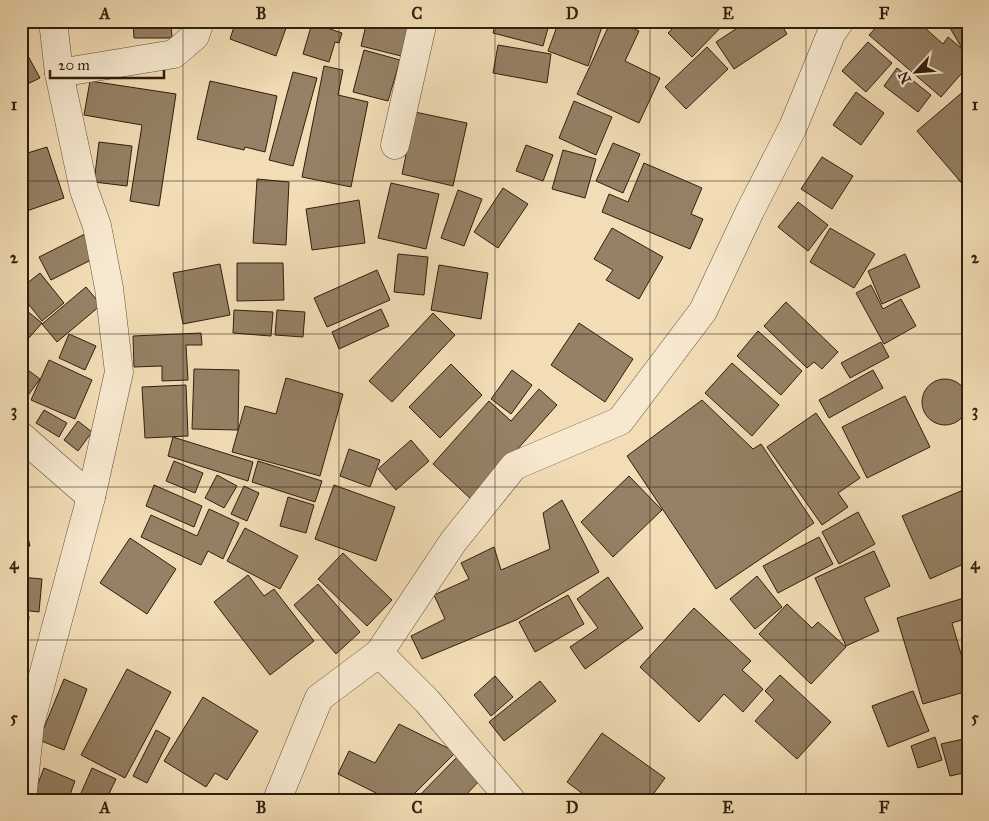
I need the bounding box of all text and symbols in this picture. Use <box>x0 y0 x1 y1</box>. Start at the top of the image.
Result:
text: A <box>99 4 111 23</box>
text: B <box>256 4 266 23</box>
text: C <box>412 4 423 23</box>
text: D <box>566 4 579 23</box>
text: E <box>722 4 734 23</box>
text: F <box>879 4 890 23</box>
scale bar <box>50 48 164 80</box>
north arrow <box>892 48 942 98</box>
text: 20 m <box>58 56 90 74</box>
text: N <box>894 68 915 87</box>
text: 1 <box>11 95 18 114</box>
text: 1 <box>972 95 979 114</box>
text: 2 <box>10 248 19 267</box>
text: 2 <box>971 248 980 267</box>
text: 3 <box>11 401 17 421</box>
text: 3 <box>972 401 978 421</box>
text: 4 <box>10 554 20 574</box>
text: 4 <box>971 554 981 574</box>
text: 5 <box>10 708 18 727</box>
text: 5 <box>971 708 979 727</box>
text: A <box>99 798 111 817</box>
text: B <box>256 798 266 817</box>
text: C <box>412 798 423 817</box>
text: D <box>566 798 579 817</box>
text: E <box>722 798 734 817</box>
text: F <box>879 798 890 817</box>

